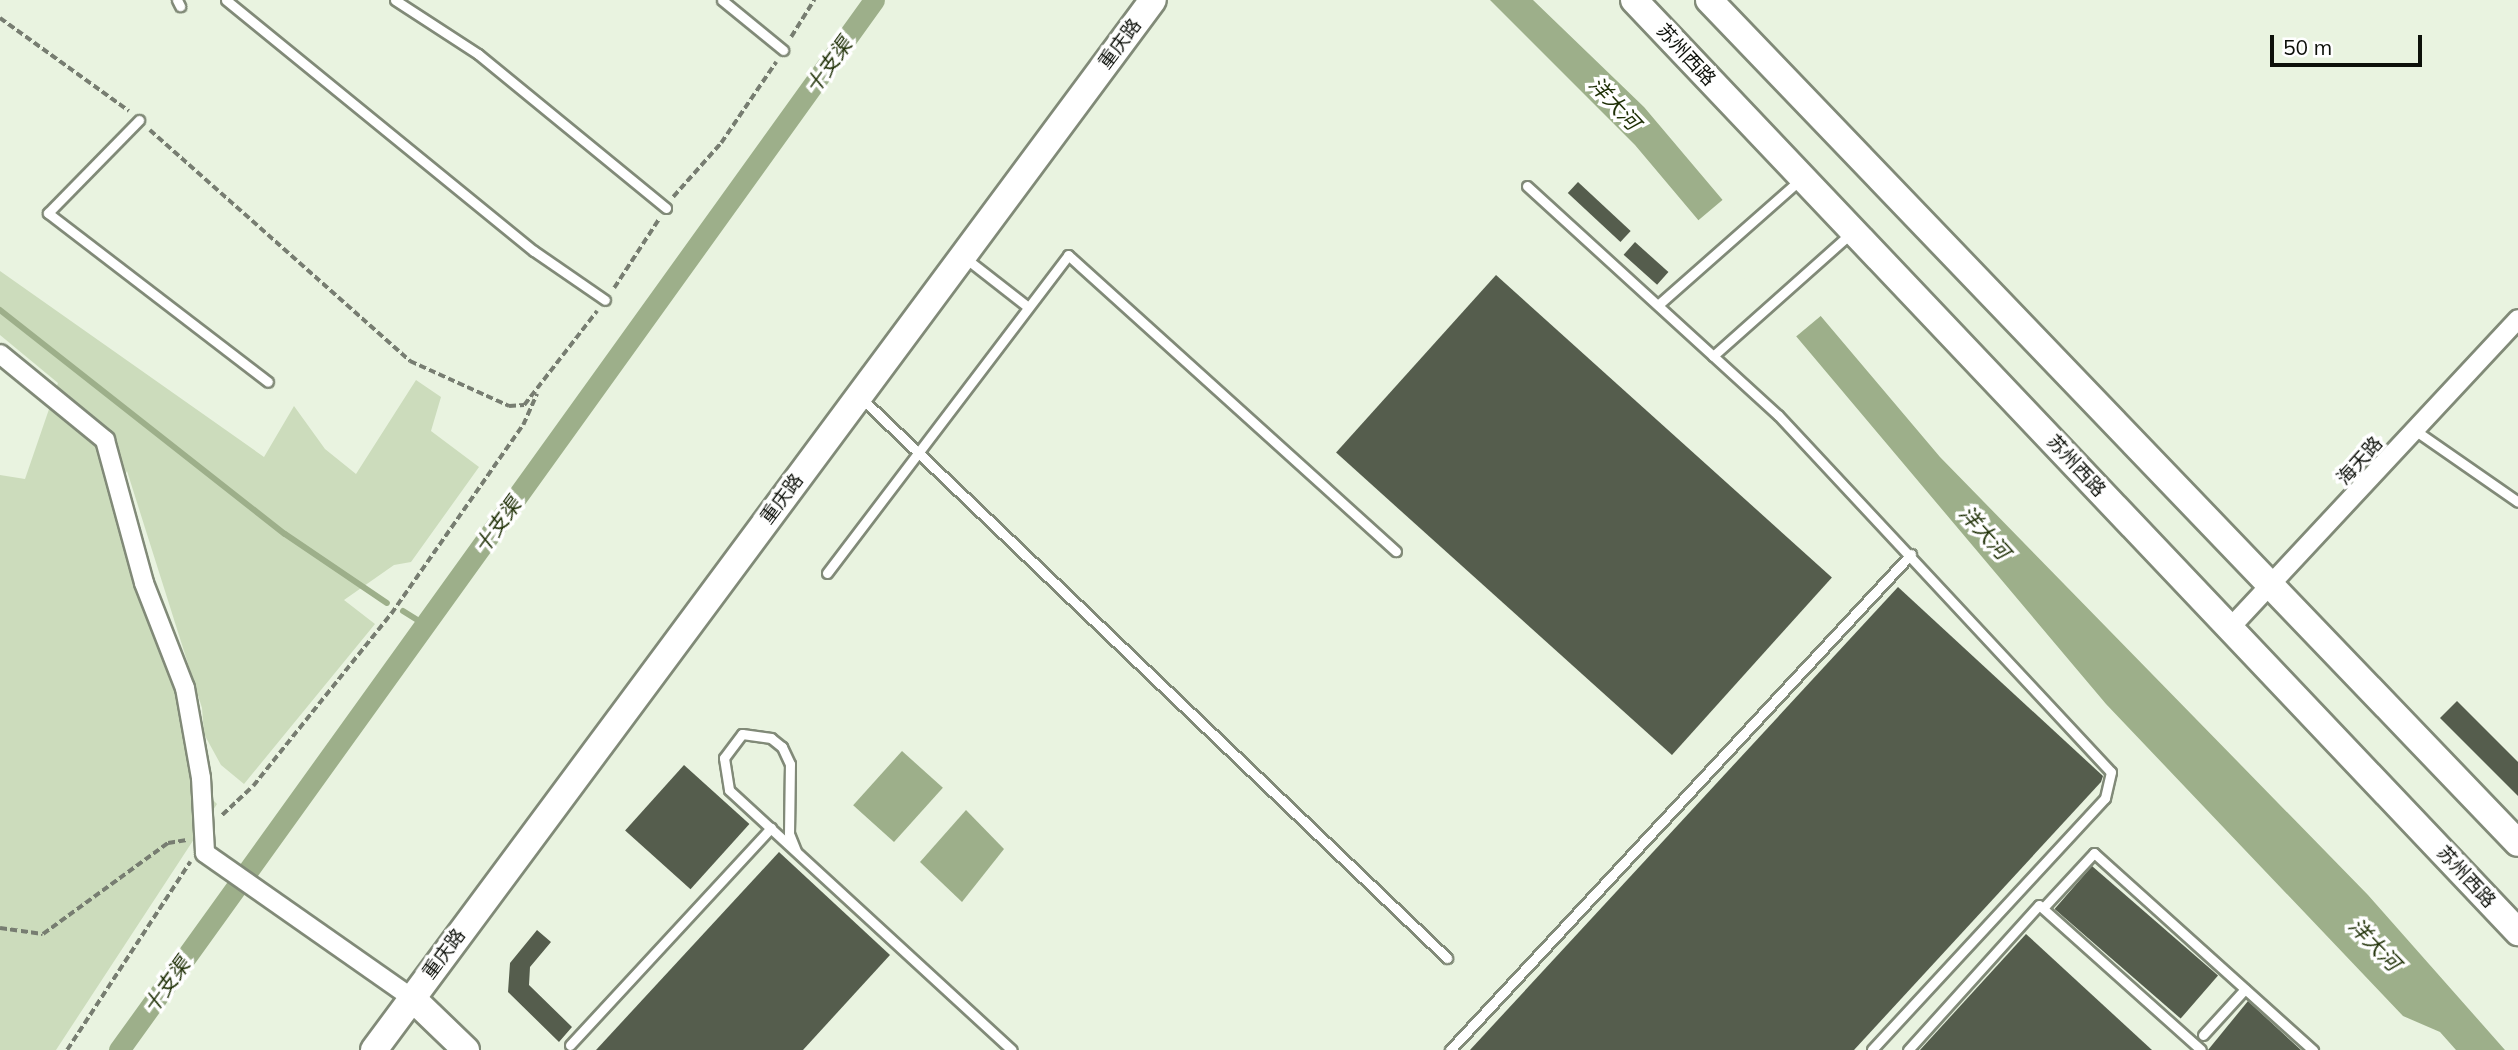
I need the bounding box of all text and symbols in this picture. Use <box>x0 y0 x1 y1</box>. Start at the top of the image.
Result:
street label: 重庆路 <box>1094 14 1146 74</box>
street label: 苏州西路 <box>1652 19 1720 91</box>
scale bar <box>2273 21 2425 65</box>
water label: 十支渠 <box>799 32 857 98</box>
text: 50 m <box>2283 34 2332 60</box>
water label: 洋大河 <box>1584 71 1646 135</box>
street label: 苏州西路 <box>2042 430 2110 502</box>
street label: 海天路 <box>2332 432 2388 490</box>
street label: 重庆路 <box>756 469 808 529</box>
water label: 十支渠 <box>468 492 526 558</box>
water label: 洋大河 <box>1955 500 2015 564</box>
street label: 苏州西路 <box>2432 841 2500 913</box>
water label: 洋大河 <box>2344 913 2406 975</box>
street label: 重庆路 <box>418 924 470 984</box>
water label: 十支渠 <box>137 952 195 1018</box>

